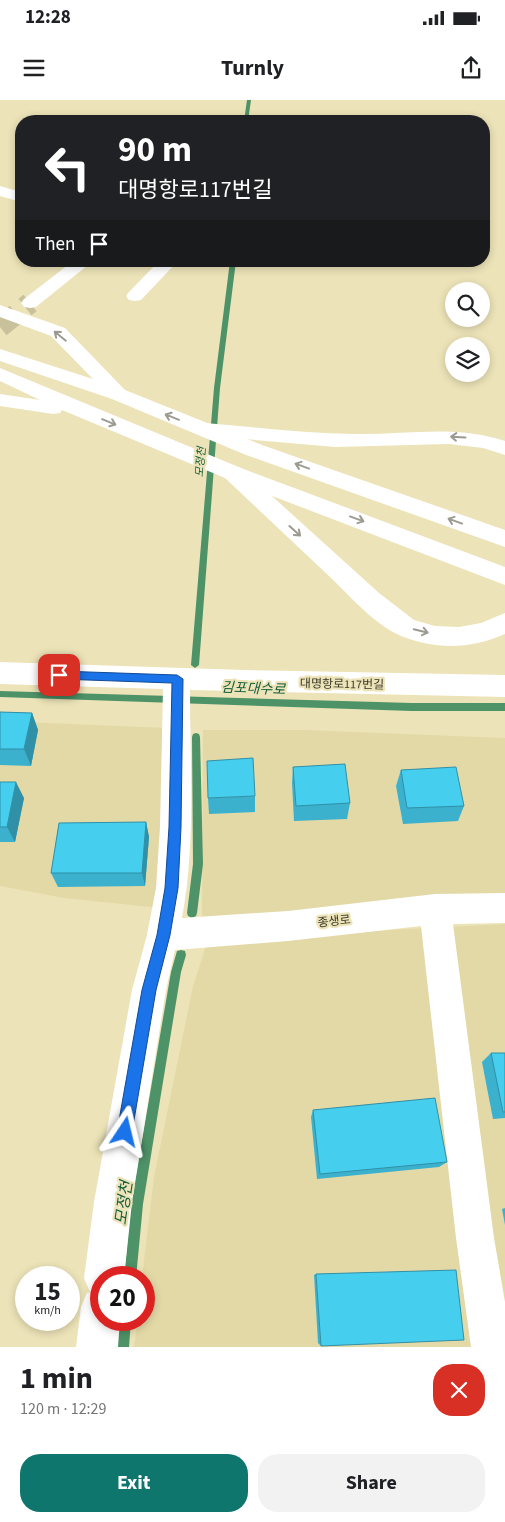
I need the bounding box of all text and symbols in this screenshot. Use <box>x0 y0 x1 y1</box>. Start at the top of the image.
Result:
text: 12:28 <box>25 4 71 31</box>
text: Turnly <box>221 52 284 84</box>
icon: menu <box>20 54 48 82</box>
icon: share <box>457 54 485 82</box>
text: 90 m <box>118 125 192 175</box>
icon: left <box>35 135 100 200</box>
text: 대명항로117번길 <box>118 174 272 206</box>
icon: arrive <box>85 230 113 258</box>
text: Then <box>35 231 75 258</box>
map controls <box>445 282 490 382</box>
button: search <box>445 282 490 327</box>
one-way arrow <box>53 331 66 342</box>
button: layers <box>445 337 490 382</box>
one-way arrow <box>165 411 180 421</box>
one-way arrow <box>101 418 116 427</box>
one-way arrow <box>450 432 466 442</box>
water label: 모정천 <box>192 444 209 478</box>
one-way arrow <box>294 461 310 471</box>
one-way arrow <box>349 515 365 524</box>
one-way arrow <box>447 516 463 525</box>
one-way arrow <box>289 525 302 537</box>
one-way arrow <box>412 627 428 636</box>
pin <box>38 654 80 696</box>
icon: arrive <box>45 661 73 689</box>
street label: 대명항로117번길 <box>300 675 384 694</box>
water label: 김포대수로 <box>220 678 287 700</box>
street label: 종생로 <box>317 911 351 932</box>
position arrow <box>98 1105 150 1157</box>
water label: 모정천 <box>110 1177 138 1227</box>
speed limit sign: 20 <box>90 1266 155 1331</box>
text: 15 <box>34 1274 61 1310</box>
text: km/h <box>34 1302 61 1319</box>
text: 1 min <box>20 1357 93 1400</box>
button: close <box>433 1364 485 1416</box>
text: 120 m · 12:29 <box>20 1398 107 1420</box>
button: Exit <box>20 1454 248 1512</box>
button: Share <box>258 1454 485 1512</box>

